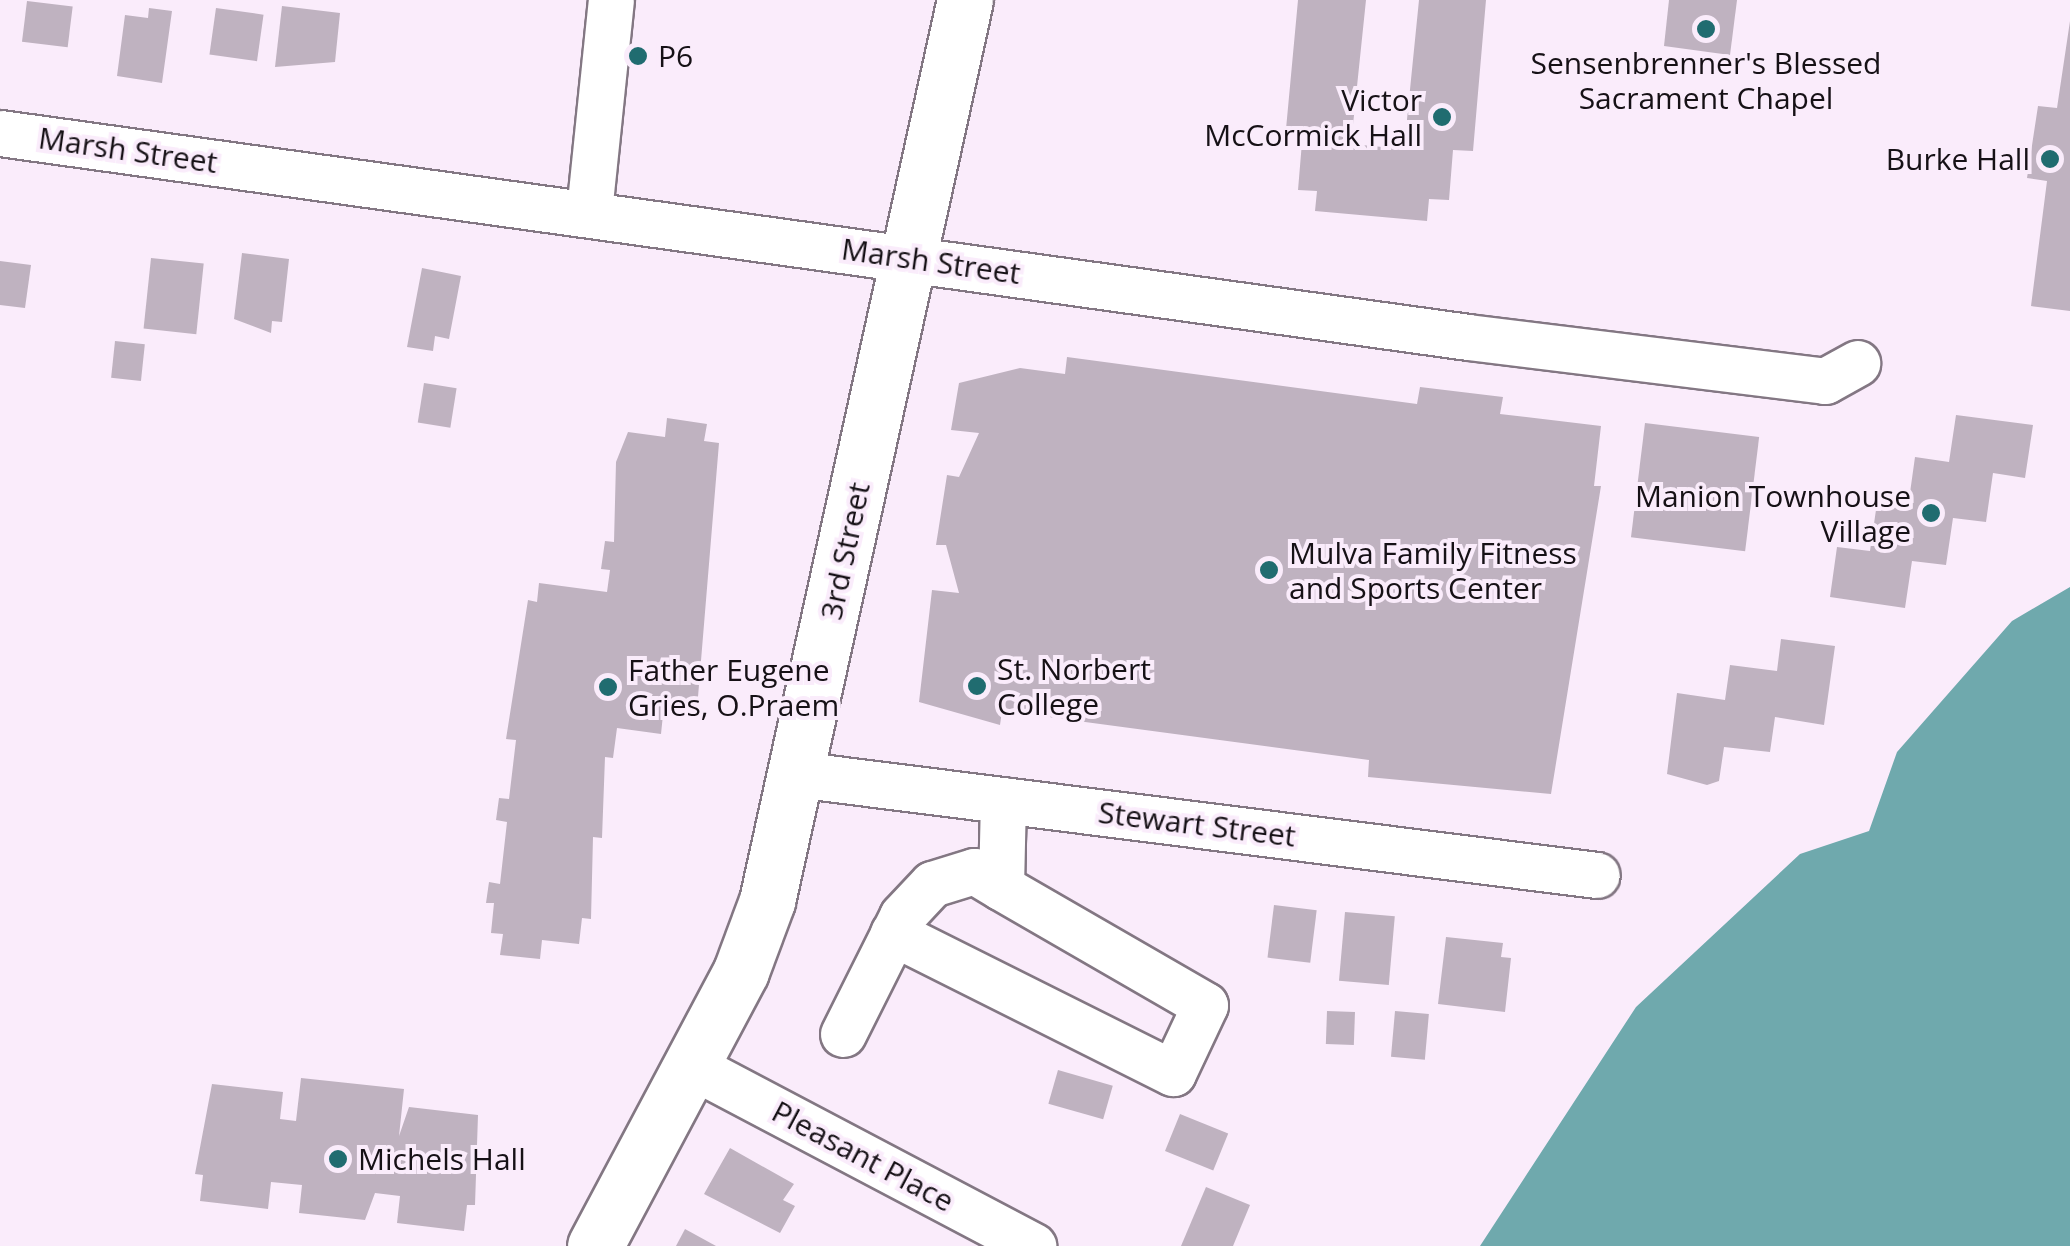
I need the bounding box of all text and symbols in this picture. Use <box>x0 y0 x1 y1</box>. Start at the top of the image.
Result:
marker: Sensenbrenner's Blessed Sacrament Chapel <box>1695 18 1717 40</box>
place label: P6 <box>658 38 693 74</box>
marker: P6 <box>627 45 649 67</box>
place label: Sensenbrenner's Blessed Sacrament Chapel <box>1531 45 1881 116</box>
place label: Victor McCormick Hall <box>1204 82 1422 152</box>
marker: Victor McCormick Hall <box>1431 106 1453 128</box>
street label: Marsh Street <box>36 120 220 180</box>
place label: Burke Hall <box>1886 141 2030 177</box>
marker: Burke Hall <box>2039 148 2061 170</box>
street label: Marsh Street <box>839 231 1023 291</box>
place label: Manion Townhouse Village <box>1635 478 1911 548</box>
street label: 3rd Street <box>813 479 877 623</box>
marker: Manion Townhouse Village <box>1920 502 1942 524</box>
place label: Mulva Family Fitness and Sports Center <box>1289 535 1577 606</box>
marker: Mulva Family Fitness and Sports Center <box>1258 559 1280 581</box>
place label: St. Norbert College <box>997 651 1151 722</box>
place label: Father Eugene Gries, O.Praem <box>628 652 839 722</box>
marker: St. Norbert College <box>966 675 988 697</box>
marker: Father Eugene Gries, O.Praem <box>597 676 619 698</box>
street label: Stewart Street <box>1096 794 1298 854</box>
street label: Pleasant Place <box>766 1093 960 1219</box>
place label: Michels Hall <box>358 1141 526 1177</box>
marker: Michels Hall <box>327 1148 349 1170</box>

